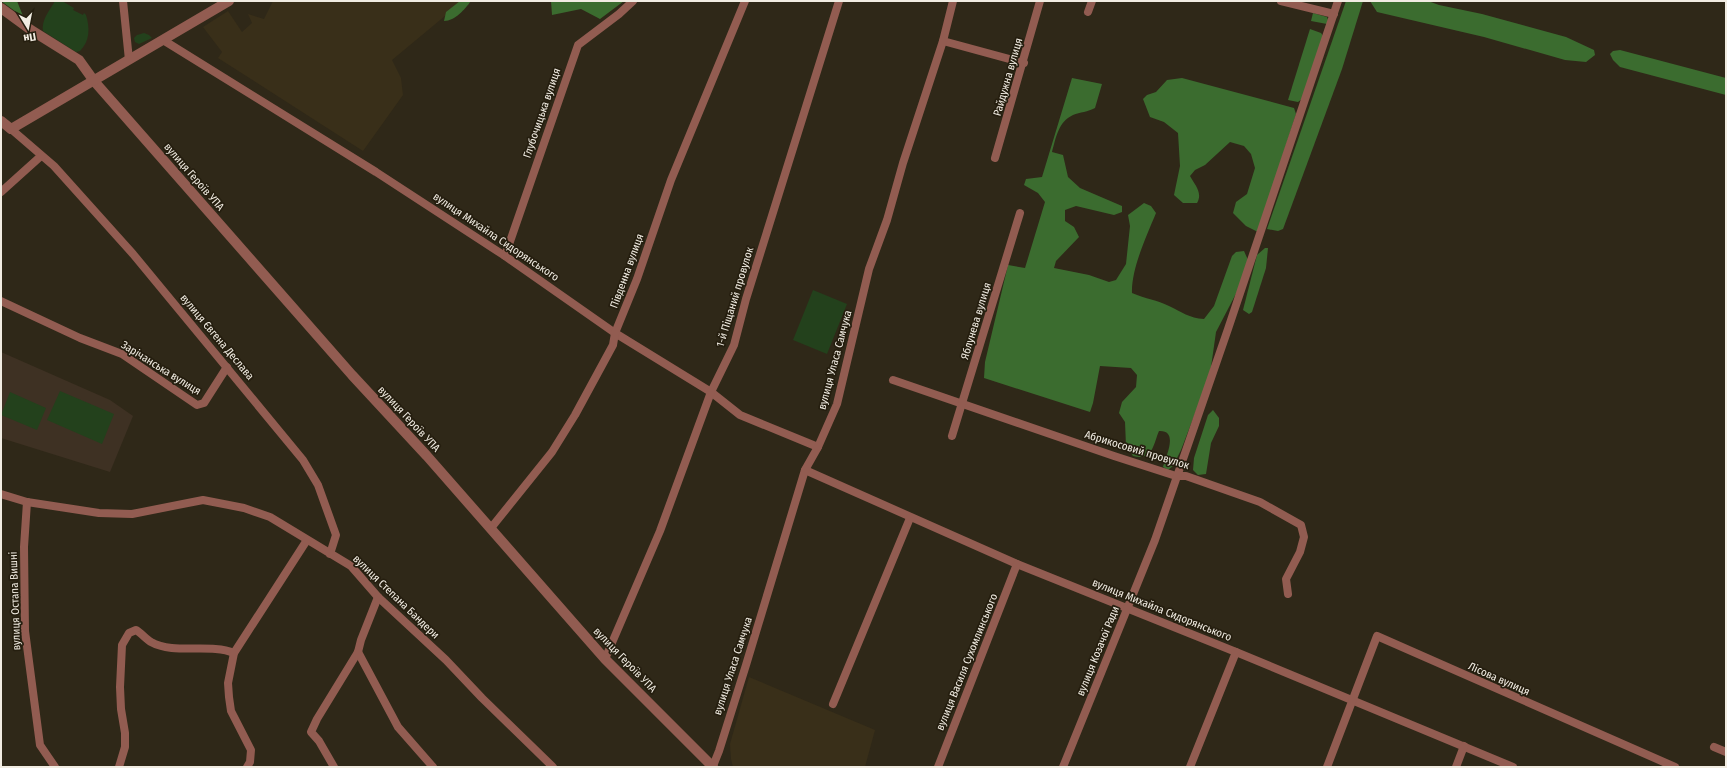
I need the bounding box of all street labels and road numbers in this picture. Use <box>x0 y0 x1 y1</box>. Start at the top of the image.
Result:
street label: Райдужна вулиця <box>991 36 1025 118</box>
street label: Глубочицька вулиця <box>521 66 563 160</box>
street label: вулиця Героїв УПА <box>161 141 227 214</box>
street label: вулиця Михайла Сидорянського <box>431 190 562 284</box>
street label: Південна вулиця <box>607 232 647 310</box>
street label: 1-й Піщаний провулок <box>714 245 757 349</box>
street label: Яблунева вулиця <box>958 281 994 361</box>
street label: вулиця Євгена Деслава <box>177 291 257 383</box>
street label: вулиця Уласа Самчука <box>815 309 855 411</box>
street label: Зарічанська вулиця <box>119 338 203 398</box>
street label: вулиця Героїв УПА <box>375 383 443 455</box>
street label: Абрикосовий провулок <box>1083 428 1192 472</box>
street label: вулиця Остапа Вишні <box>7 551 23 651</box>
street label: вулиця Степана Бандери <box>350 552 442 642</box>
street label: вулиця Михайла Сидорянського <box>1090 576 1234 644</box>
street label: вулиця Василя Сухомлинського <box>934 592 1001 732</box>
street label: вулиця Козачої Ради <box>1074 604 1122 698</box>
street label: вулиця Уласа Самчука <box>711 615 755 717</box>
street label: вулиця Героїв УПА <box>591 625 659 695</box>
street label: Лісова вулиця <box>1466 660 1532 698</box>

